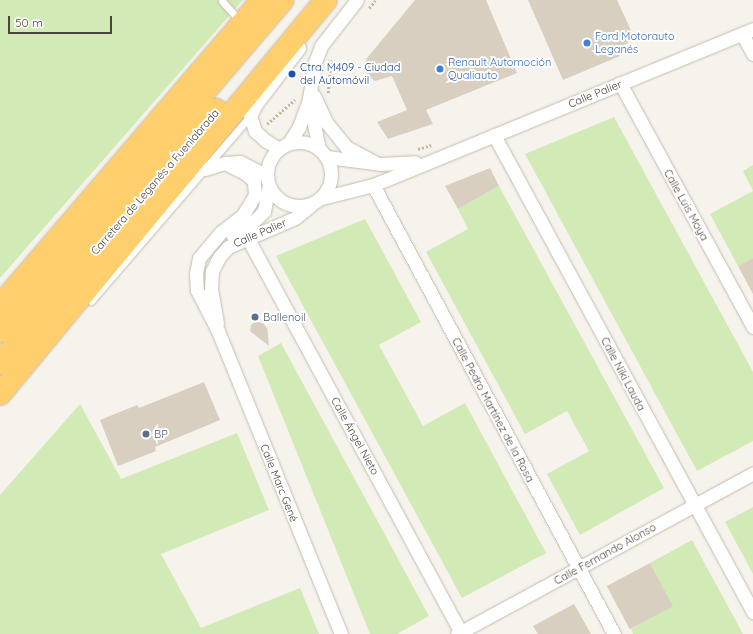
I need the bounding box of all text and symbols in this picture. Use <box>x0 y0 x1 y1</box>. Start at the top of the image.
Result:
scale bar <box>10 8 114 34</box>
text: 50 m <box>15 15 43 30</box>
place label: Ford Motorauto Leganés <box>595 30 675 56</box>
marker: Ford Motorauto Leganés <box>582 38 592 48</box>
place label: Renault Automoción Qualiauto <box>448 56 551 82</box>
place label: Ctra. M409 - Ciudad del Automóvil <box>300 61 400 87</box>
marker: Renault Automoción Qualiauto <box>435 64 445 74</box>
marker: Ctra. M409 - Ciudad del Automóvil <box>287 69 297 79</box>
street label: Calle Palier <box>566 77 624 111</box>
street label: Carretera de Leganés a Fuenlabrada <box>88 107 222 257</box>
street label: Calle Luis Moya <box>661 167 711 243</box>
street label: Calle Palier <box>231 216 289 250</box>
place label: Ballenoil <box>263 310 306 324</box>
marker: Ballenoil <box>250 312 260 322</box>
street label: Calle Pedro Martínez de la Rosa <box>449 335 537 485</box>
street label: Calle Niki Lauda <box>598 335 648 413</box>
street label: Calle Ángel Nieto <box>328 395 382 477</box>
place label: BP <box>154 427 168 441</box>
marker: BP <box>141 429 151 439</box>
street label: Calle Marc Gené <box>257 442 301 524</box>
street label: Calle Fernando Alonso <box>552 520 658 588</box>

